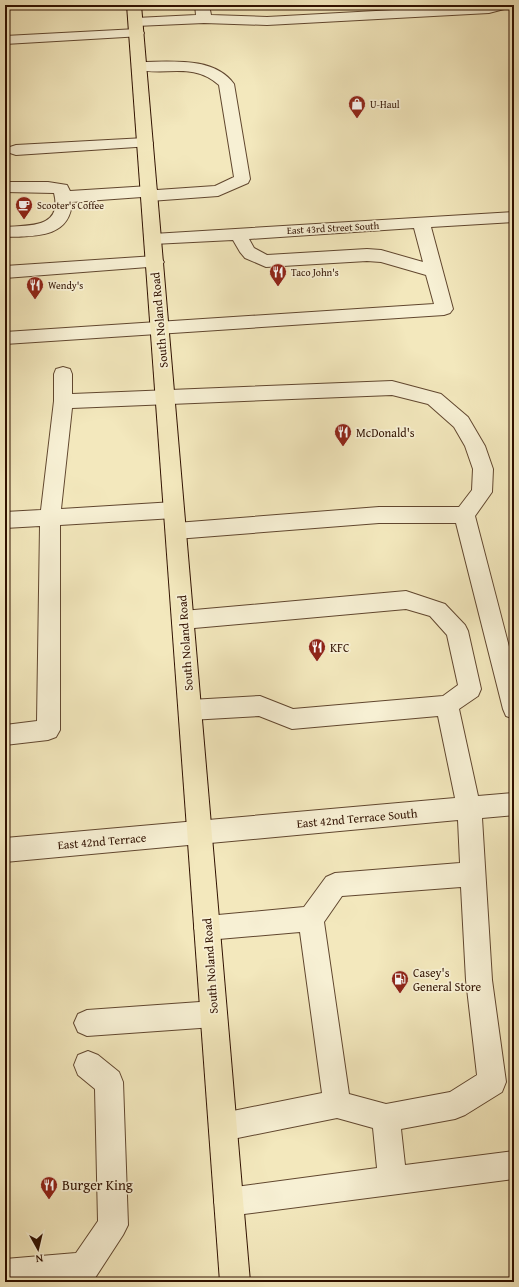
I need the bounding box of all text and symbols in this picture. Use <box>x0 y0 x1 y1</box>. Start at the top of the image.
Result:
shop icon: U-Haul <box>347 94 367 119</box>
place label: U-Haul <box>370 97 400 112</box>
cafe icon: Scooter's Coffee <box>14 195 34 220</box>
place label: Scooter's Coffee <box>37 198 104 213</box>
street label: East 43rd Street South <box>286 218 380 238</box>
restaurant icon: Taco John's <box>268 262 288 287</box>
place label: Taco John's <box>291 265 339 280</box>
street label: South Noland Road <box>146 271 172 369</box>
restaurant icon: Wendy's <box>25 275 45 300</box>
place label: Wendy's <box>48 278 83 293</box>
restaurant icon: McDonald's <box>333 422 353 447</box>
place label: McDonald's <box>356 424 415 441</box>
street label: South Noland Road <box>173 594 197 691</box>
restaurant icon: KFC <box>307 637 327 662</box>
place label: KFC <box>330 639 350 656</box>
street label: East 42nd Terrace South <box>296 804 418 832</box>
street label: East 42nd Terrace <box>57 829 147 853</box>
street label: South Noland Road <box>198 917 222 1014</box>
place label: Casey's General Store <box>413 964 482 995</box>
fuel station icon: Casey's General Store <box>390 969 410 994</box>
restaurant icon: Burger King <box>39 1175 59 1200</box>
place label: Burger King <box>62 1175 133 1195</box>
north arrow <box>18 1229 58 1269</box>
text: N <box>34 1250 44 1267</box>

